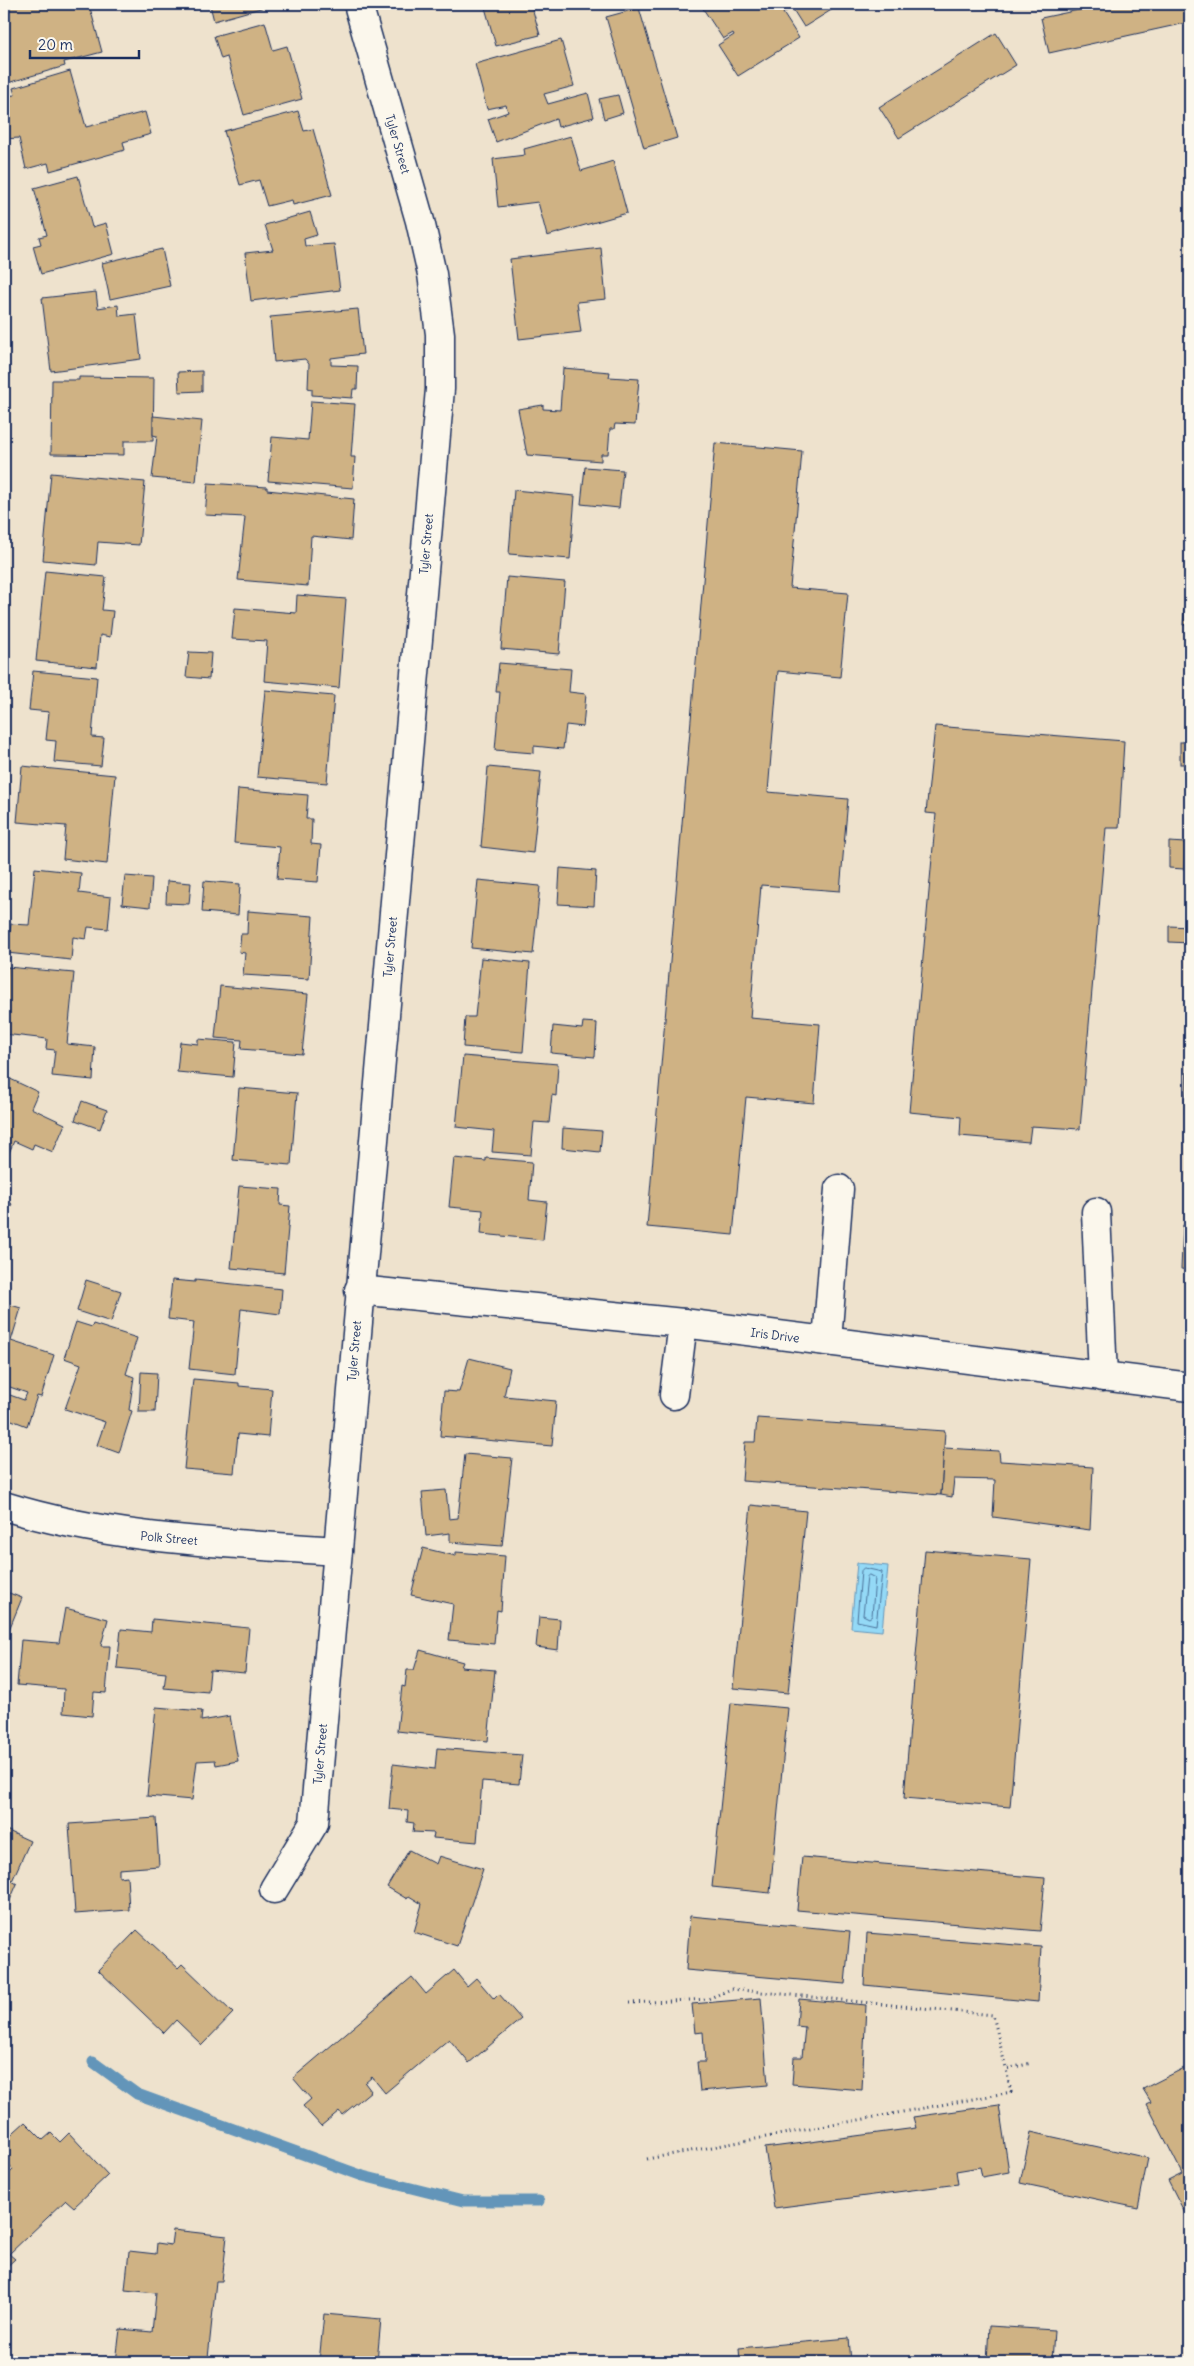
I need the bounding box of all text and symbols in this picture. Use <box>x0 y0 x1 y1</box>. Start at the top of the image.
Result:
scale bar <box>30 28 139 60</box>
text: 20 m <box>38 35 73 54</box>
street label: Tyler Street <box>382 113 414 175</box>
street label: Tyler Street <box>416 513 436 575</box>
street label: Tyler Street <box>380 916 400 978</box>
street label: Tyler Street <box>344 1320 364 1382</box>
street label: Iris Drive <box>750 1325 800 1345</box>
street label: Polk Street <box>140 1528 198 1548</box>
street label: Tyler Street <box>310 1723 330 1785</box>

